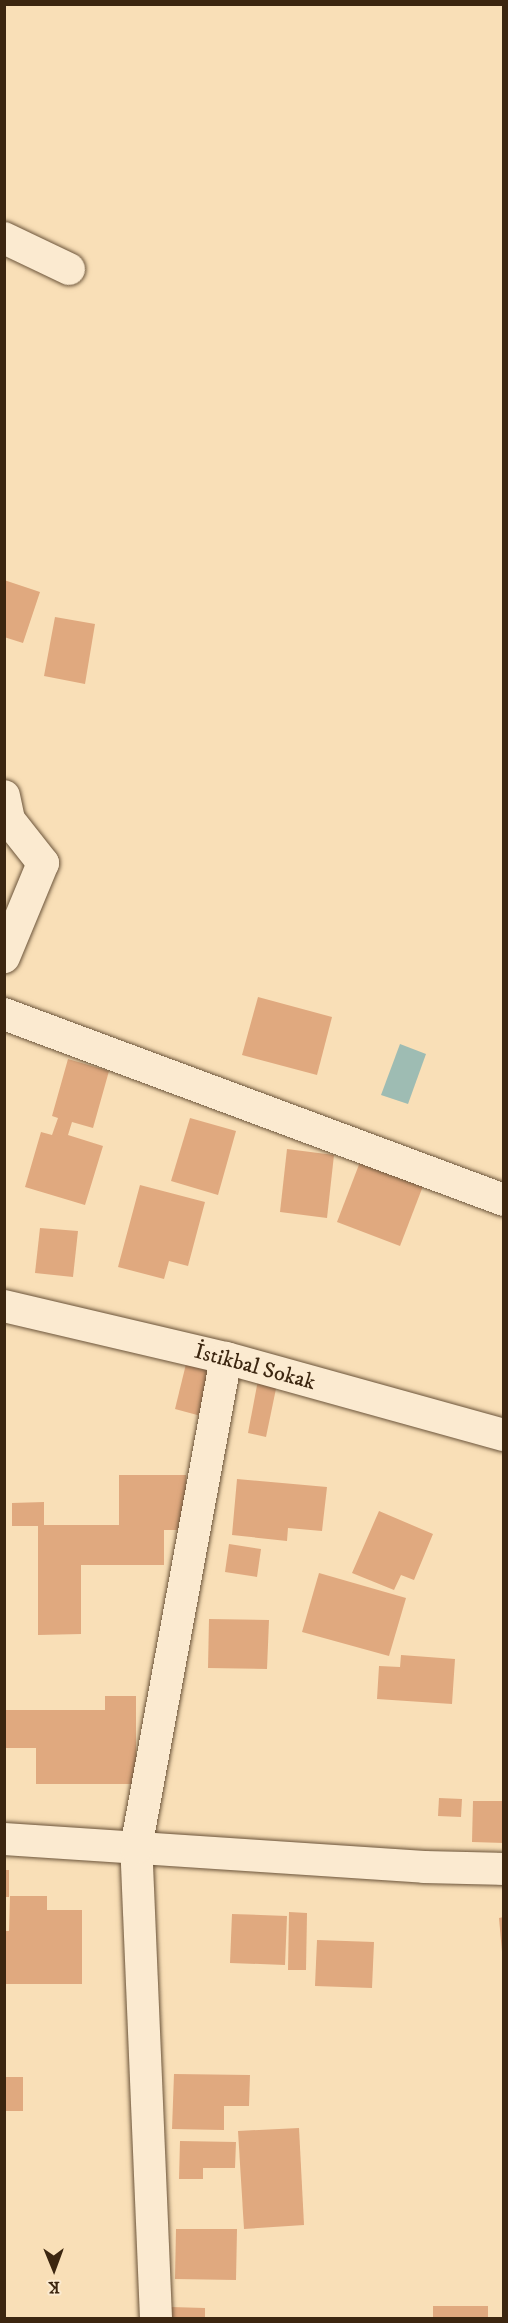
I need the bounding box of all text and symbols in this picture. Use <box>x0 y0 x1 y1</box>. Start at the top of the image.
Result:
street label: İstikbal Sokak <box>192 1338 318 1396</box>
north arrow <box>24 2239 84 2299</box>
text: K <box>49 2277 60 2297</box>

